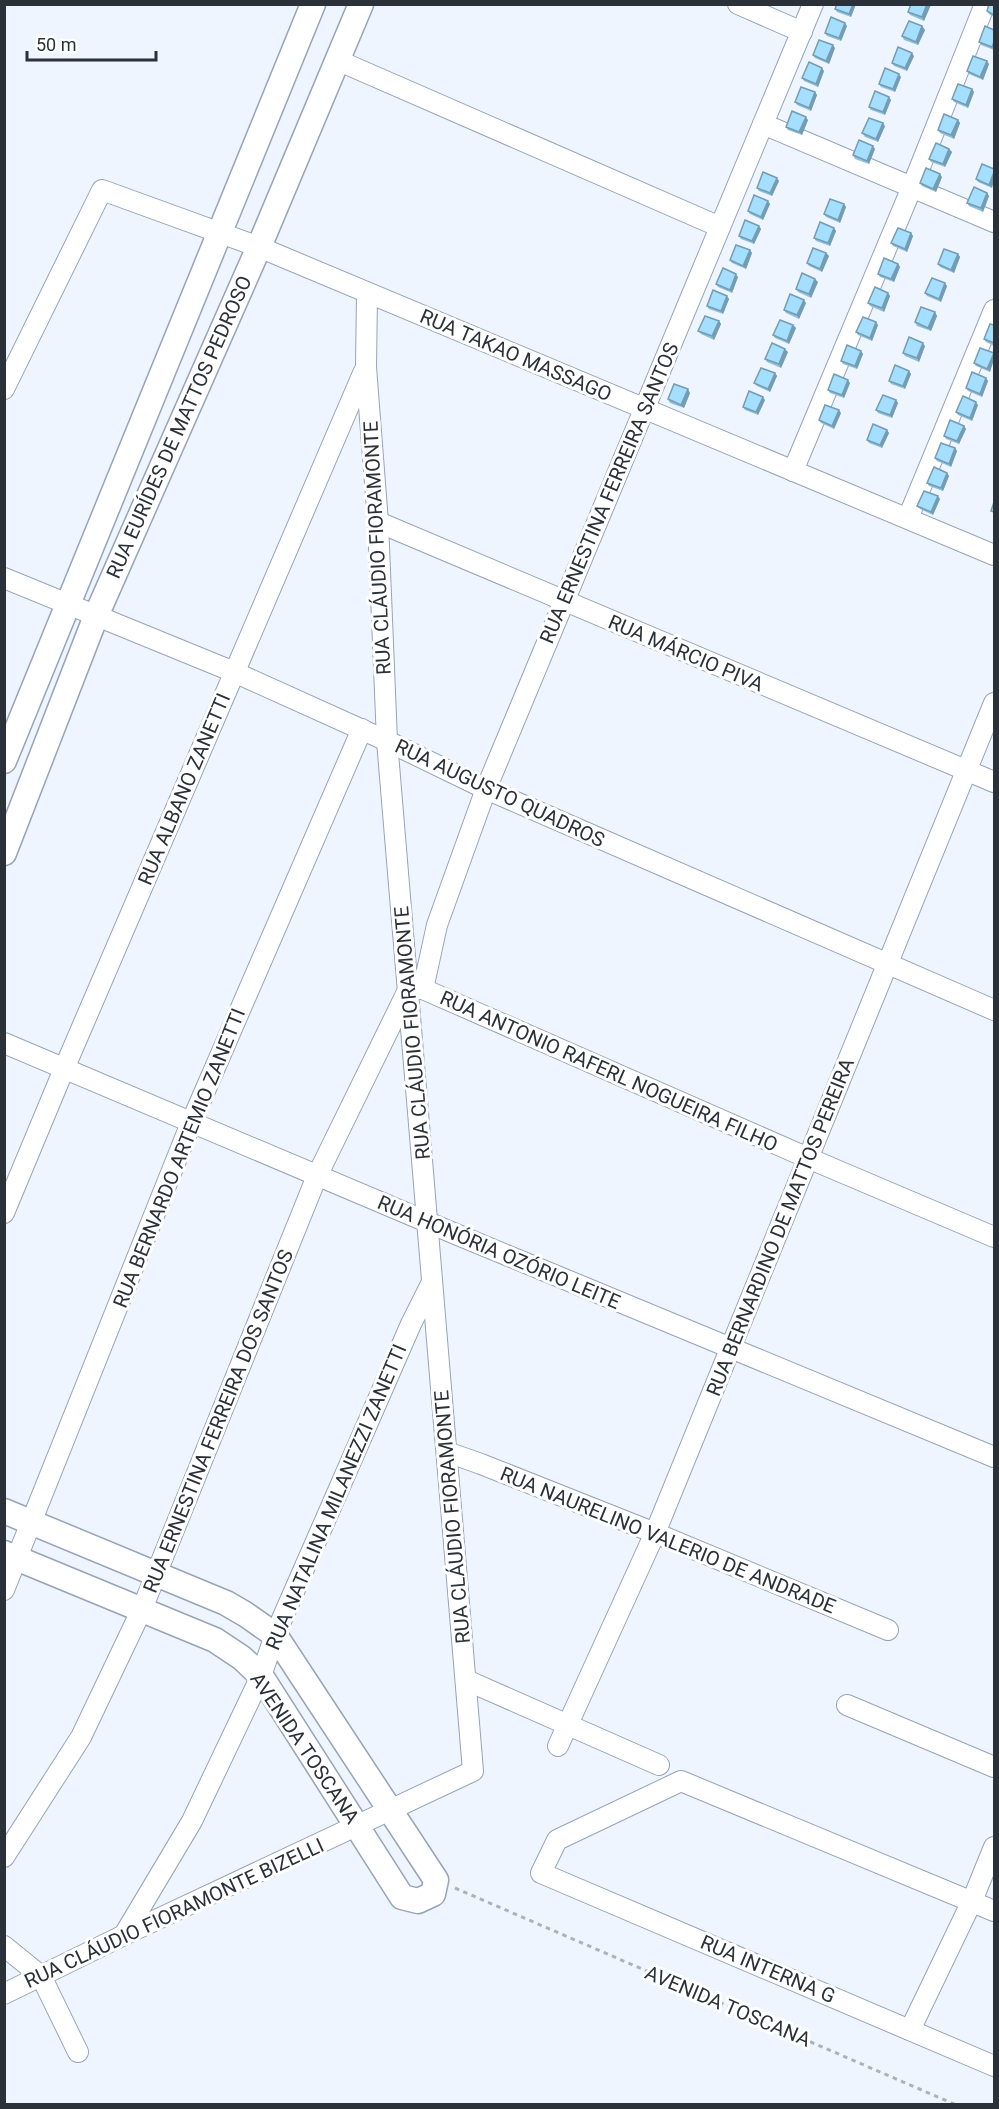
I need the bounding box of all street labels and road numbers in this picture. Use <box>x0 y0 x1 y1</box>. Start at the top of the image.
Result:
street label: RUA EURÍDES DE MATTOS PEDROSO <box>101 272 257 582</box>
street label: RUA TAKAO MASSAGO <box>417 304 615 406</box>
street label: RUA ERNESTINA FERREIRA SANTOS <box>535 339 683 647</box>
street label: RUA CLÁUDIO FIORAMONTE <box>358 420 396 676</box>
street label: RUA MÁRCIO PIVA <box>605 609 767 697</box>
street label: RUA ALBANO ZANETTI <box>133 690 235 888</box>
street label: RUA AUGUSTO QUADROS <box>391 734 609 852</box>
street label: RUA CLÁUDIO FIORAMONTE <box>389 905 435 1161</box>
street label: RUA ANTONIO RAFERL NOGUEIRA FILHO <box>437 985 781 1157</box>
street label: RUA BERNARDO ARTEMIO ZANETTI <box>108 1005 250 1311</box>
street label: RUA BERNARDINO DE MATTOS PEREIRA <box>701 1055 859 1399</box>
street label: RUA HONÓRIA OZÓRIO LEITE <box>374 1190 624 1314</box>
street label: RUA ERNESTINA FERREIRA DOS SANTOS <box>138 1246 298 1596</box>
street label: RUA NATALINA MILANEZZI ZANETTI <box>261 1341 411 1653</box>
street label: RUA CLÁUDIO FIORAMONTE <box>429 1389 475 1645</box>
street label: RUA NAURELINO VALERIO DE ANDRADE <box>497 1462 839 1618</box>
street label: AVENIDA TOSCANA <box>245 1668 365 1828</box>
street label: RUA CLÁUDIO FIORAMONTE BIZELLI <box>21 1833 327 1993</box>
street label: RUA INTERNA G <box>697 1930 839 2008</box>
street label: AVENIDA TOSCANA <box>642 1960 814 2052</box>

